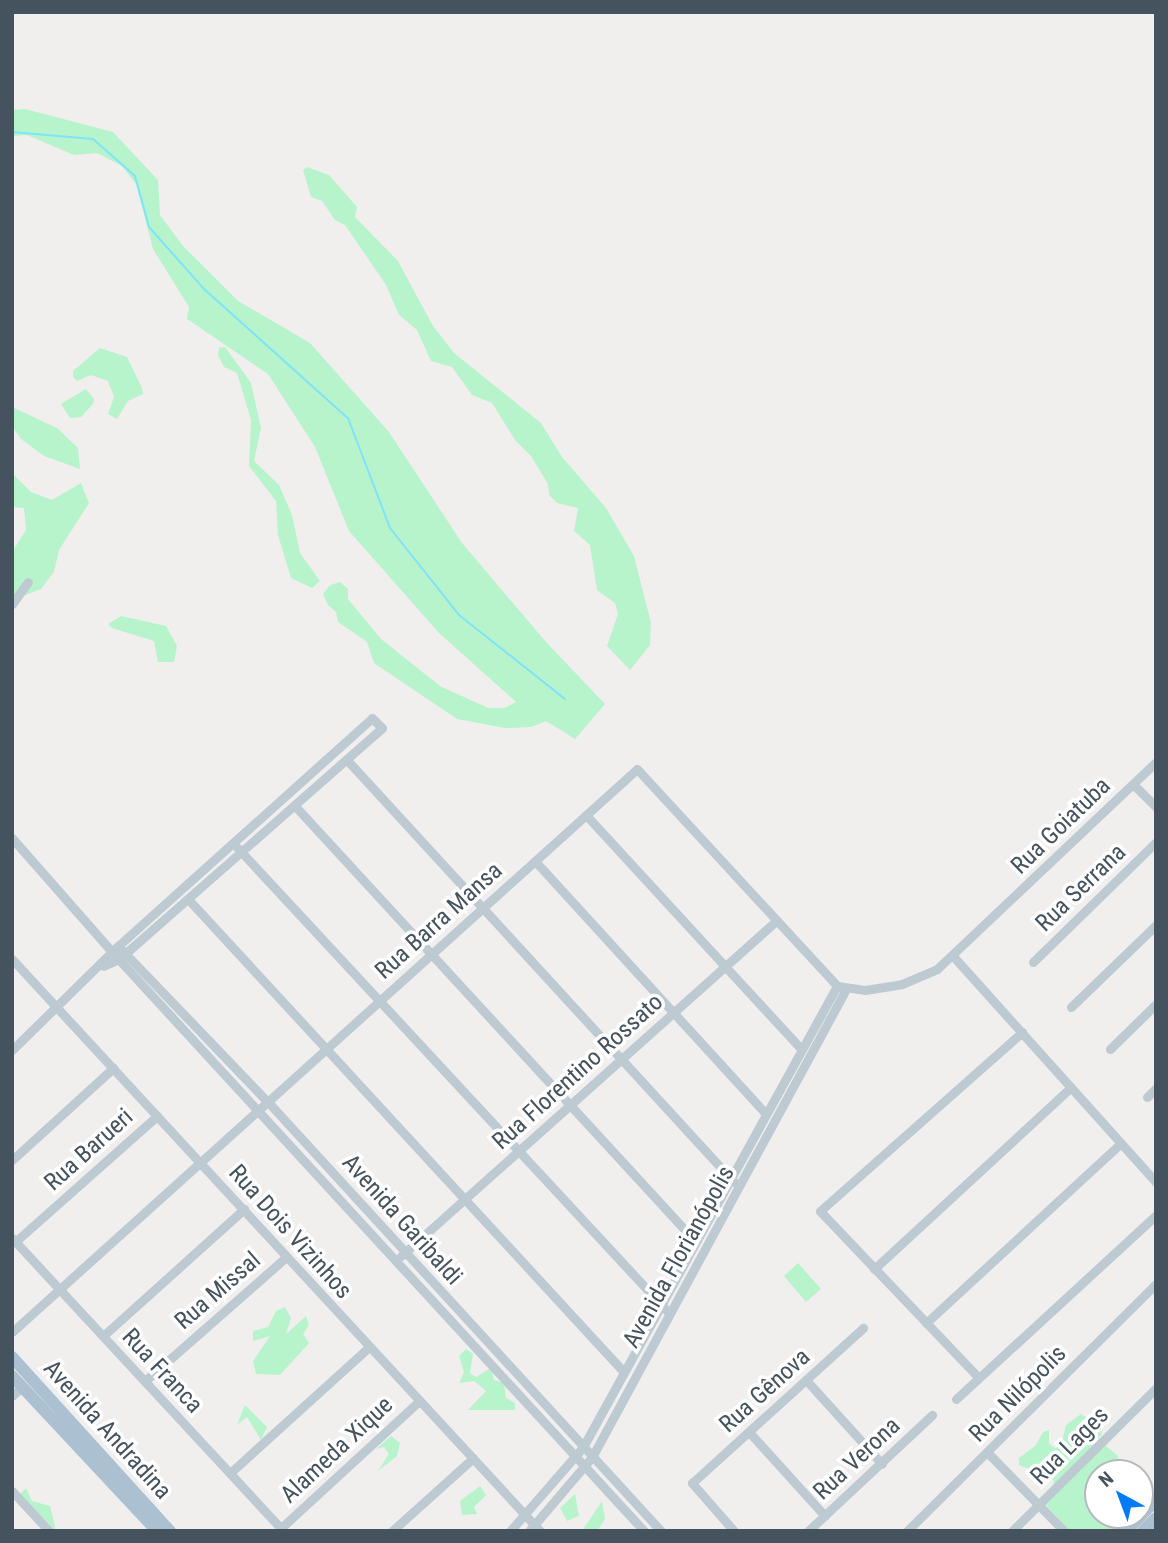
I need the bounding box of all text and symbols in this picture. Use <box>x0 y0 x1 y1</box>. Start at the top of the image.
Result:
street label: Rua Goiatuba <box>1005 772 1117 880</box>
street label: Rua Serrana <box>1030 838 1132 938</box>
street label: Rua Barra Mansa <box>370 857 508 985</box>
street label: Rua Florentino Rossato <box>487 988 669 1156</box>
street label: Rua Barueri <box>39 1103 139 1197</box>
street label: Avenida Garibaldi <box>336 1149 468 1291</box>
street label: Rua Dois Vizinhos <box>222 1159 358 1305</box>
street label: Avenida Florianópolis <box>617 1161 741 1353</box>
street label: Rua Missal <box>169 1246 267 1336</box>
street label: Rua Franca <box>116 1323 208 1419</box>
street label: Rua Nilópolis <box>964 1340 1072 1448</box>
street label: Rua Gênova <box>714 1343 816 1439</box>
street label: Avenida Andradina <box>37 1355 177 1505</box>
street label: Alameda Xique <box>275 1391 399 1509</box>
street label: Rua Lages <box>1025 1401 1115 1491</box>
street label: Rua Verona <box>808 1412 906 1506</box>
north arrow <box>1084 1459 1154 1529</box>
text: N <box>1094 1467 1118 1492</box>

